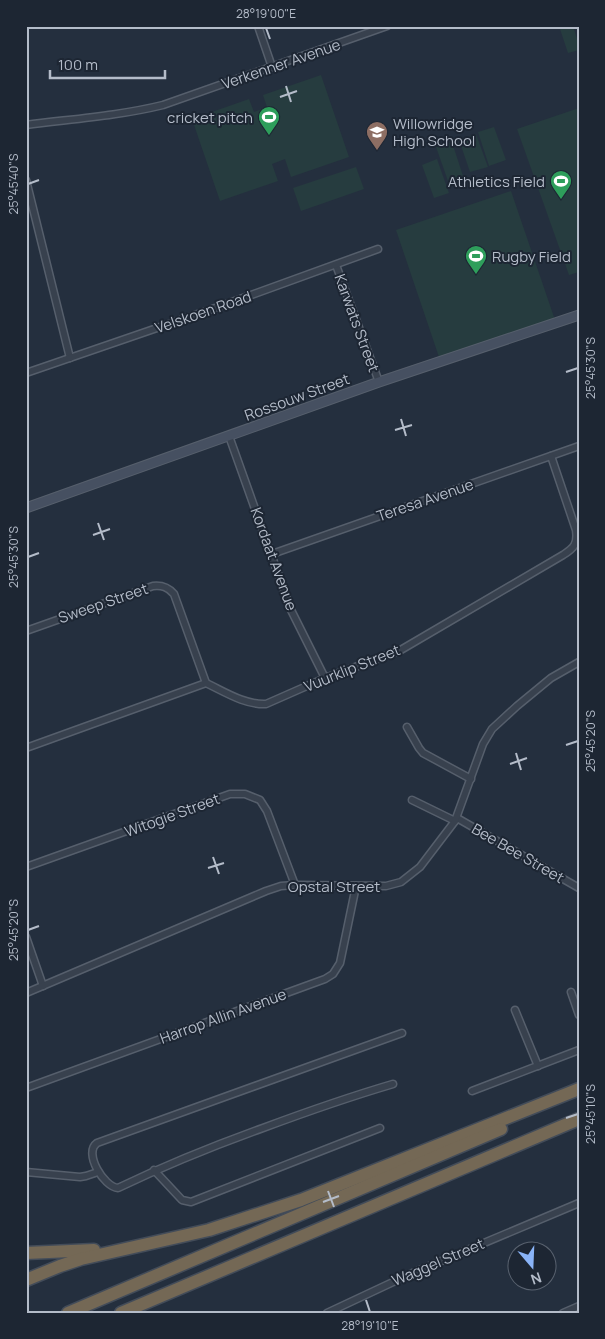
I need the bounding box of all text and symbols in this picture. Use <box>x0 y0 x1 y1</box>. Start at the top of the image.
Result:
text: 28°19'00"E <box>236 5 296 22</box>
street label: Verkenner Avenue <box>219 34 343 94</box>
scale bar <box>50 48 165 80</box>
text: 100 m <box>58 54 98 75</box>
sports icon: cricket pitch <box>257 105 281 136</box>
place label: cricket pitch <box>167 107 253 128</box>
place label: Willowridge High School <box>393 113 475 151</box>
school or university icon: Willowridge High School <box>365 120 389 151</box>
text: 25°45'40"S <box>5 154 22 214</box>
sports icon: Athletics Field <box>549 169 573 200</box>
place label: Athletics Field <box>448 171 545 192</box>
sports icon: Rugby Field <box>464 244 488 275</box>
place label: Rugby Field <box>492 246 571 267</box>
street label: Karwats Street <box>330 271 384 375</box>
street label: Velskoen Road <box>152 286 254 338</box>
text: 25°45'30"S <box>582 337 599 399</box>
street label: Rossouw Street <box>242 368 352 426</box>
street label: Teresa Avenue <box>374 474 476 526</box>
street label: Kordaat Avenue <box>246 504 302 614</box>
text: 25°45'30"S <box>5 526 22 588</box>
street label: Sweep Street <box>55 578 151 628</box>
street label: Vuurklip Street <box>301 639 403 697</box>
text: 25°45'20"S <box>582 710 599 772</box>
street label: Witogie Street <box>121 788 223 842</box>
street label: Bee Bee Street <box>468 818 568 888</box>
street label: Opstal Street <box>288 876 380 897</box>
text: 25°45'20"S <box>5 899 22 961</box>
street label: Harrop Allin Avenue <box>157 983 289 1049</box>
text: 25°45'10"S <box>582 1084 599 1144</box>
street label: Waggel Street <box>388 1233 488 1291</box>
north arrow <box>508 1242 558 1292</box>
text: N <box>529 1268 544 1289</box>
text: 28°19'10"E <box>341 1317 399 1334</box>

